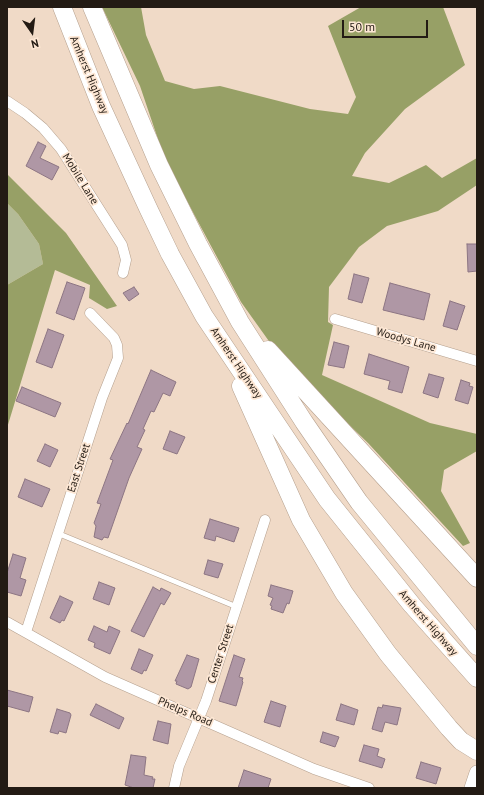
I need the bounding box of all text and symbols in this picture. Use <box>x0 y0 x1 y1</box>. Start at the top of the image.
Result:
north arrow <box>12 12 52 52</box>
scale bar <box>344 12 430 38</box>
text: 50 m <box>349 19 375 34</box>
street label: Amherst Highway <box>67 34 111 116</box>
text: N <box>30 36 40 51</box>
street label: Mobile Lane <box>59 151 101 207</box>
street label: Amherst Highway <box>207 325 265 401</box>
street label: Woodys Lane <box>375 325 437 355</box>
street label: East Street <box>65 442 93 494</box>
street label: Amherst Highway <box>396 587 460 659</box>
street label: Center Street <box>205 623 237 685</box>
street label: Phelps Road <box>156 695 214 729</box>

